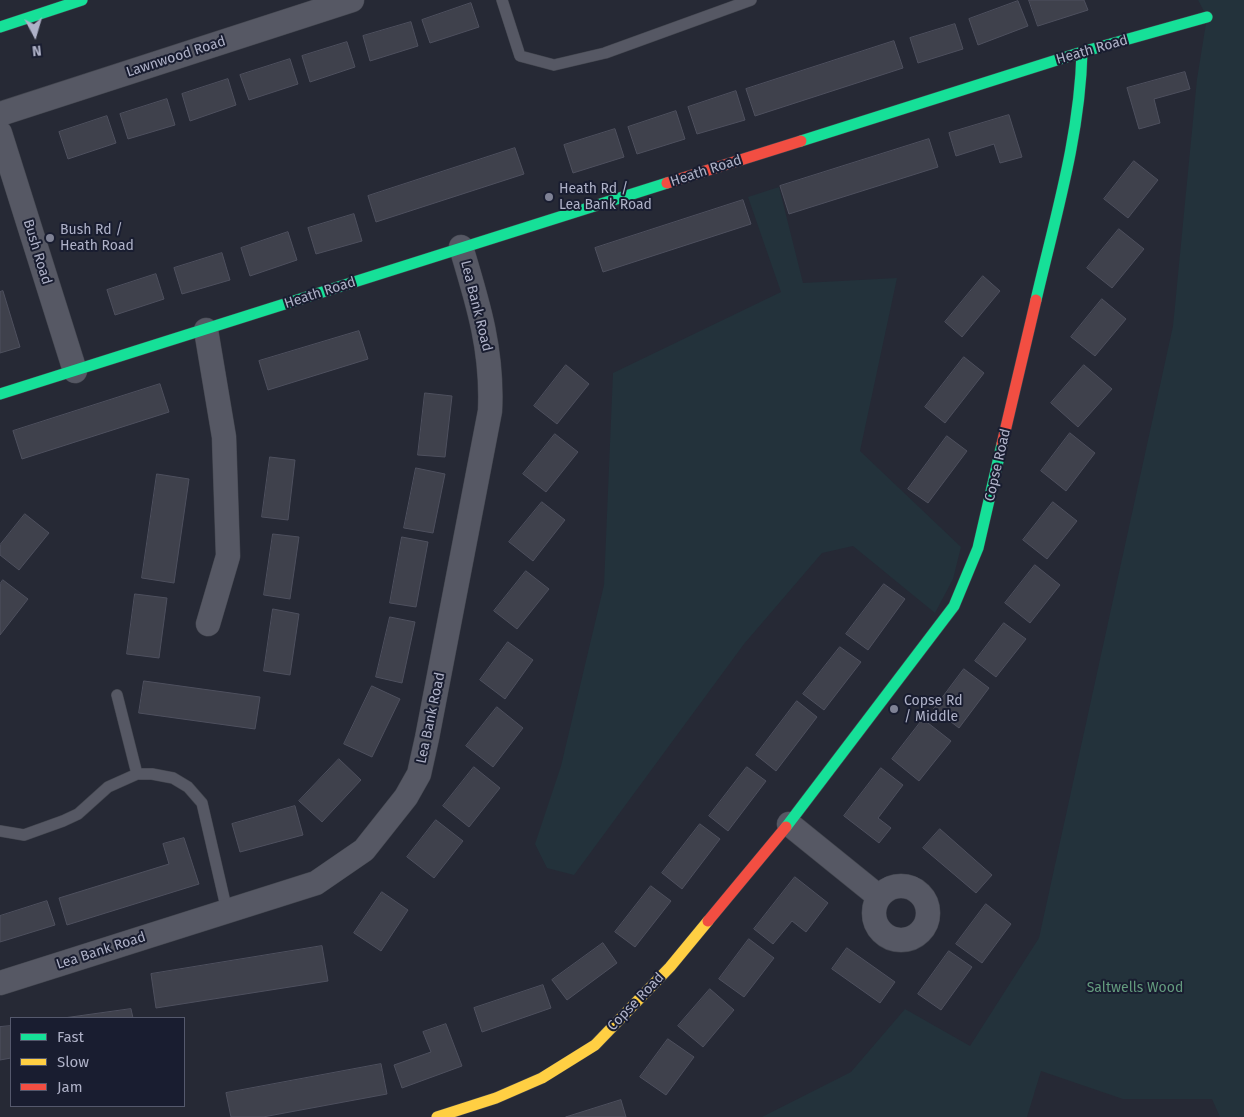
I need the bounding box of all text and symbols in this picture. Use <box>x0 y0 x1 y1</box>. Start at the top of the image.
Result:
north arrow <box>10 10 60 60</box>
street label: Heath Road <box>1054 32 1130 68</box>
street label: Lawnwood Road <box>124 33 228 81</box>
text: N <box>31 41 42 59</box>
street label: Heath Road <box>668 152 744 190</box>
place label: Heath Rd / Lea Bank Road <box>559 181 652 213</box>
marker: Heath Rd / Lea Bank Road <box>543 191 555 203</box>
street label: Bush Road <box>19 217 55 287</box>
place label: Bush Rd / Heath Road <box>60 222 134 254</box>
marker: Bush Rd / Heath Road <box>44 232 56 244</box>
street label: Lea Bank Road <box>457 259 495 353</box>
street label: Heath Road <box>282 274 358 312</box>
street label: Copse Road <box>981 427 1015 503</box>
street label: Lea Bank Road <box>413 671 449 765</box>
place label: Copse Rd / Middle <box>904 693 963 726</box>
marker: Copse Rd / Middle <box>888 703 900 715</box>
street label: Lea Bank Road <box>54 929 148 973</box>
street label: Copse Road <box>604 969 668 1035</box>
park label: Saltwells Wood <box>1087 980 1183 996</box>
legend <box>10 1017 185 1107</box>
text: Fast <box>57 1028 84 1046</box>
text: Slow <box>57 1053 89 1071</box>
text: Jam <box>57 1078 83 1096</box>

